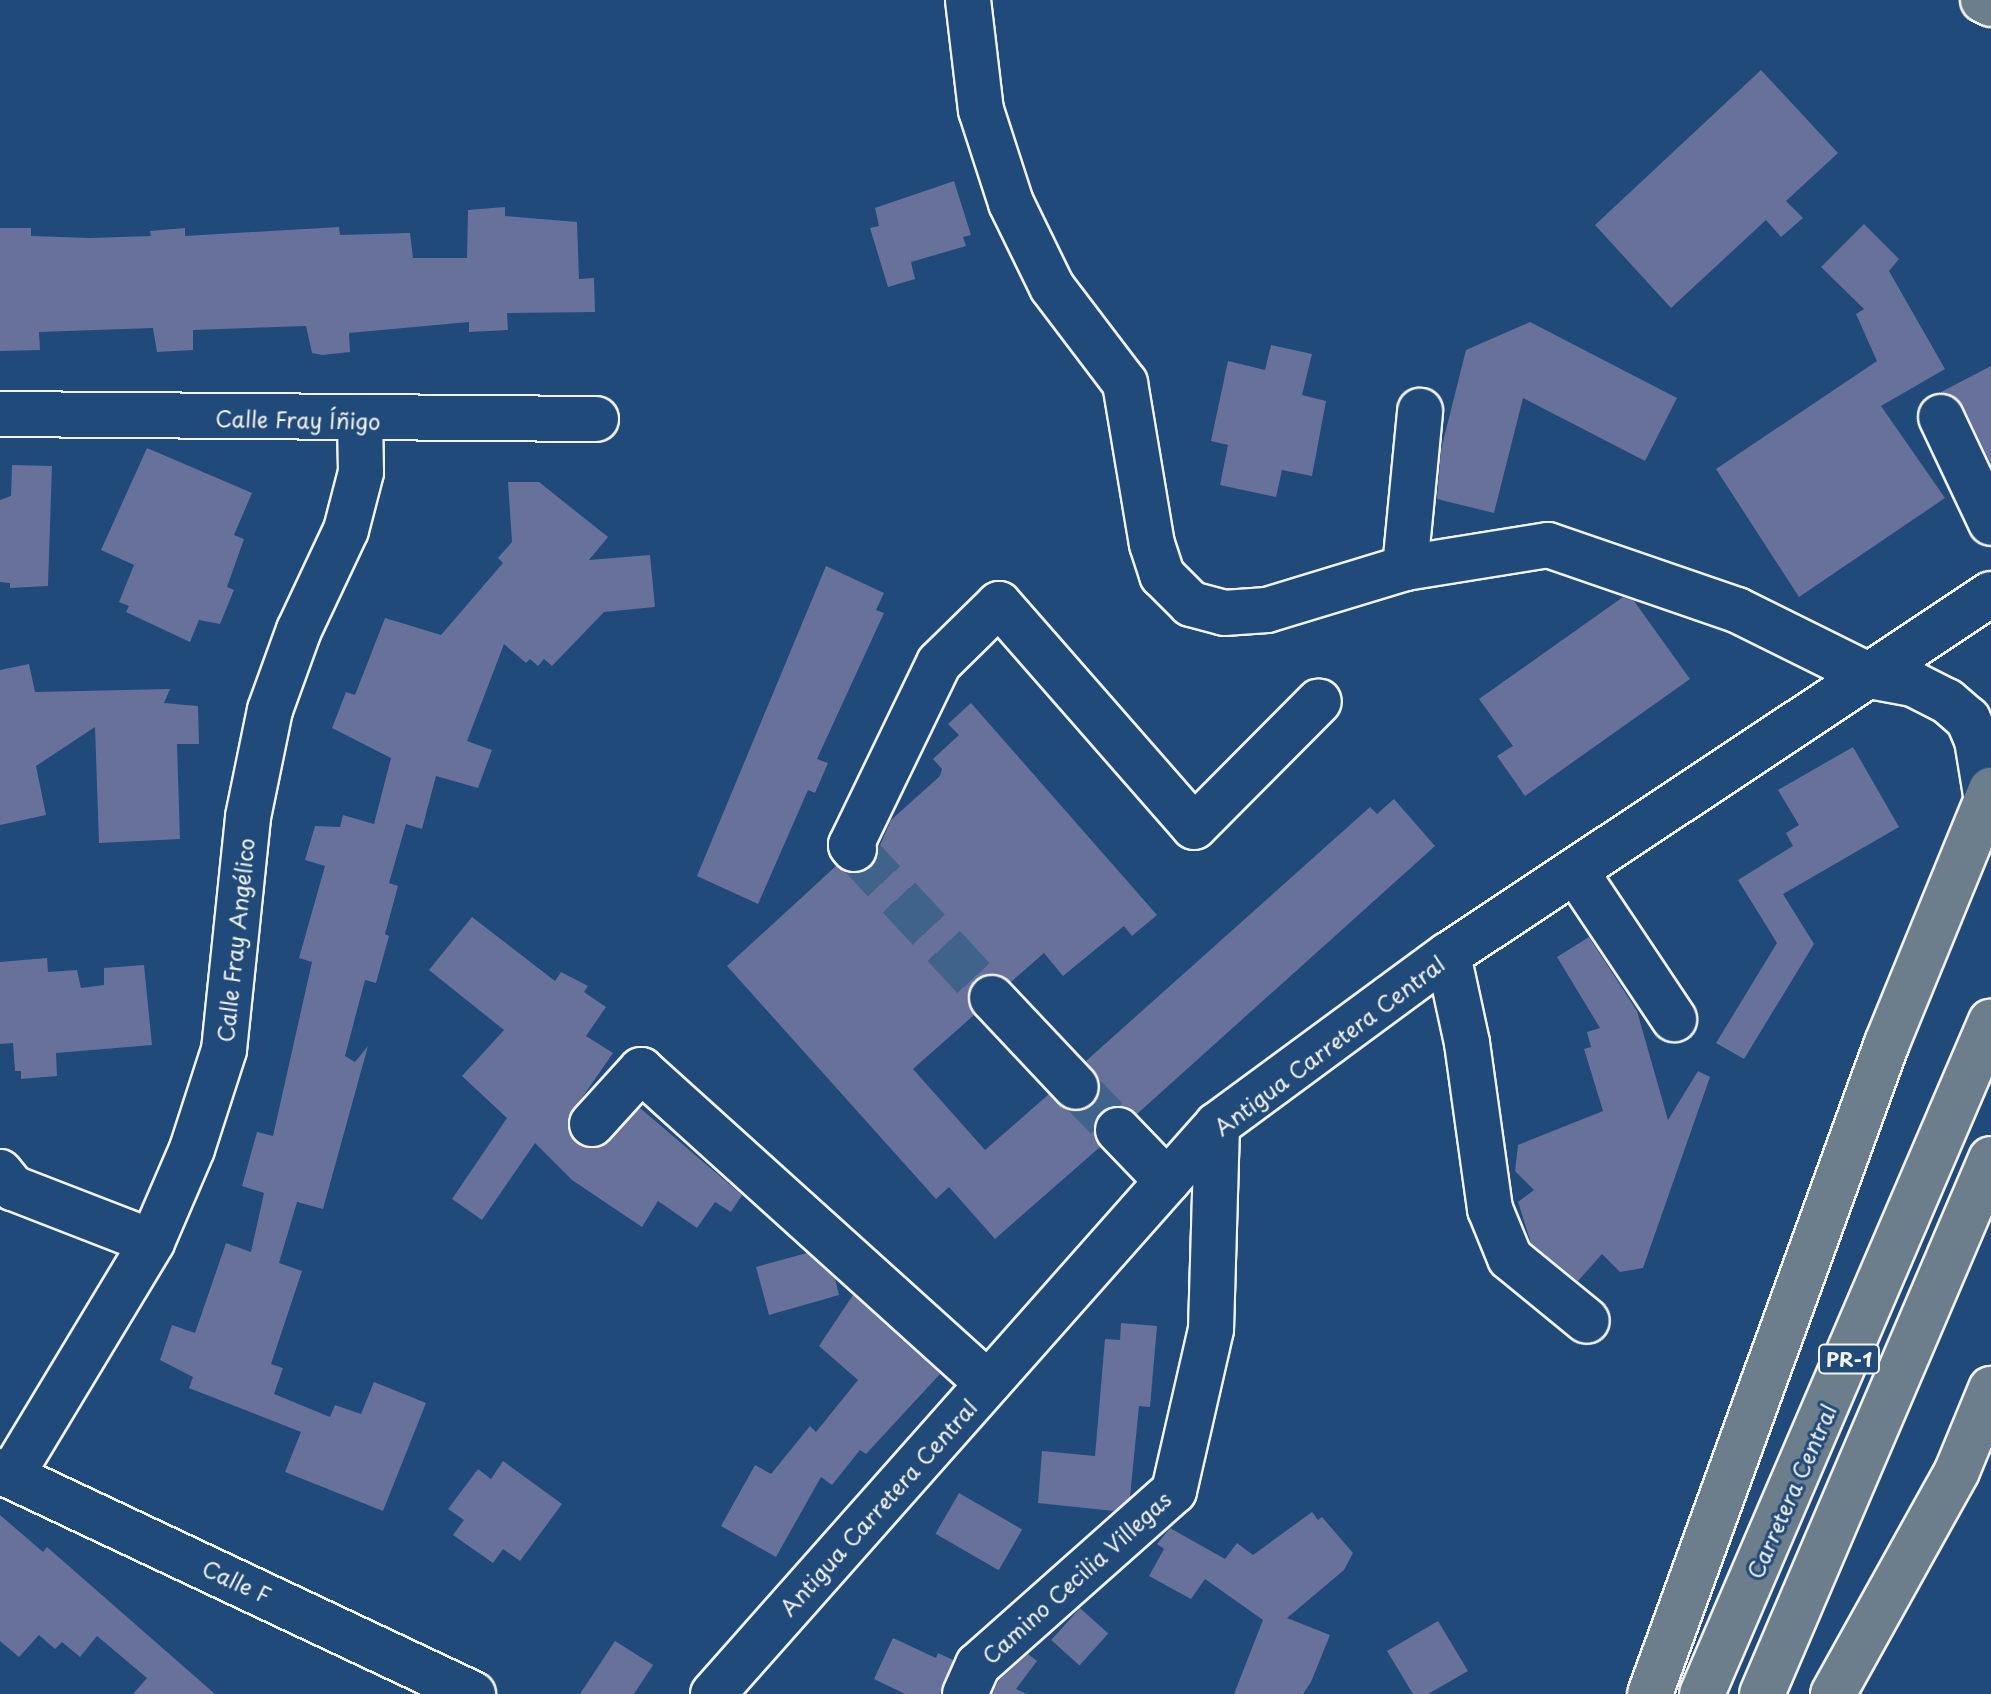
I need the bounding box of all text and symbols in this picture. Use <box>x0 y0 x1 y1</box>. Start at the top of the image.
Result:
street label: Calle Fray Íñigo <box>214 404 382 434</box>
street label: Calle Fray Angélico <box>211 836 259 1044</box>
street label: Antigua Carretera Central <box>1208 949 1450 1141</box>
road number: PR-1 <box>1817 1343 1881 1375</box>
street label: Antigua Carretera Central <box>774 1393 982 1621</box>
street label: Carretera Central <box>1740 1399 1842 1583</box>
street label: Camino Cecilia Villegas <box>976 1485 1176 1669</box>
street label: Calle F <box>198 1554 276 1608</box>

